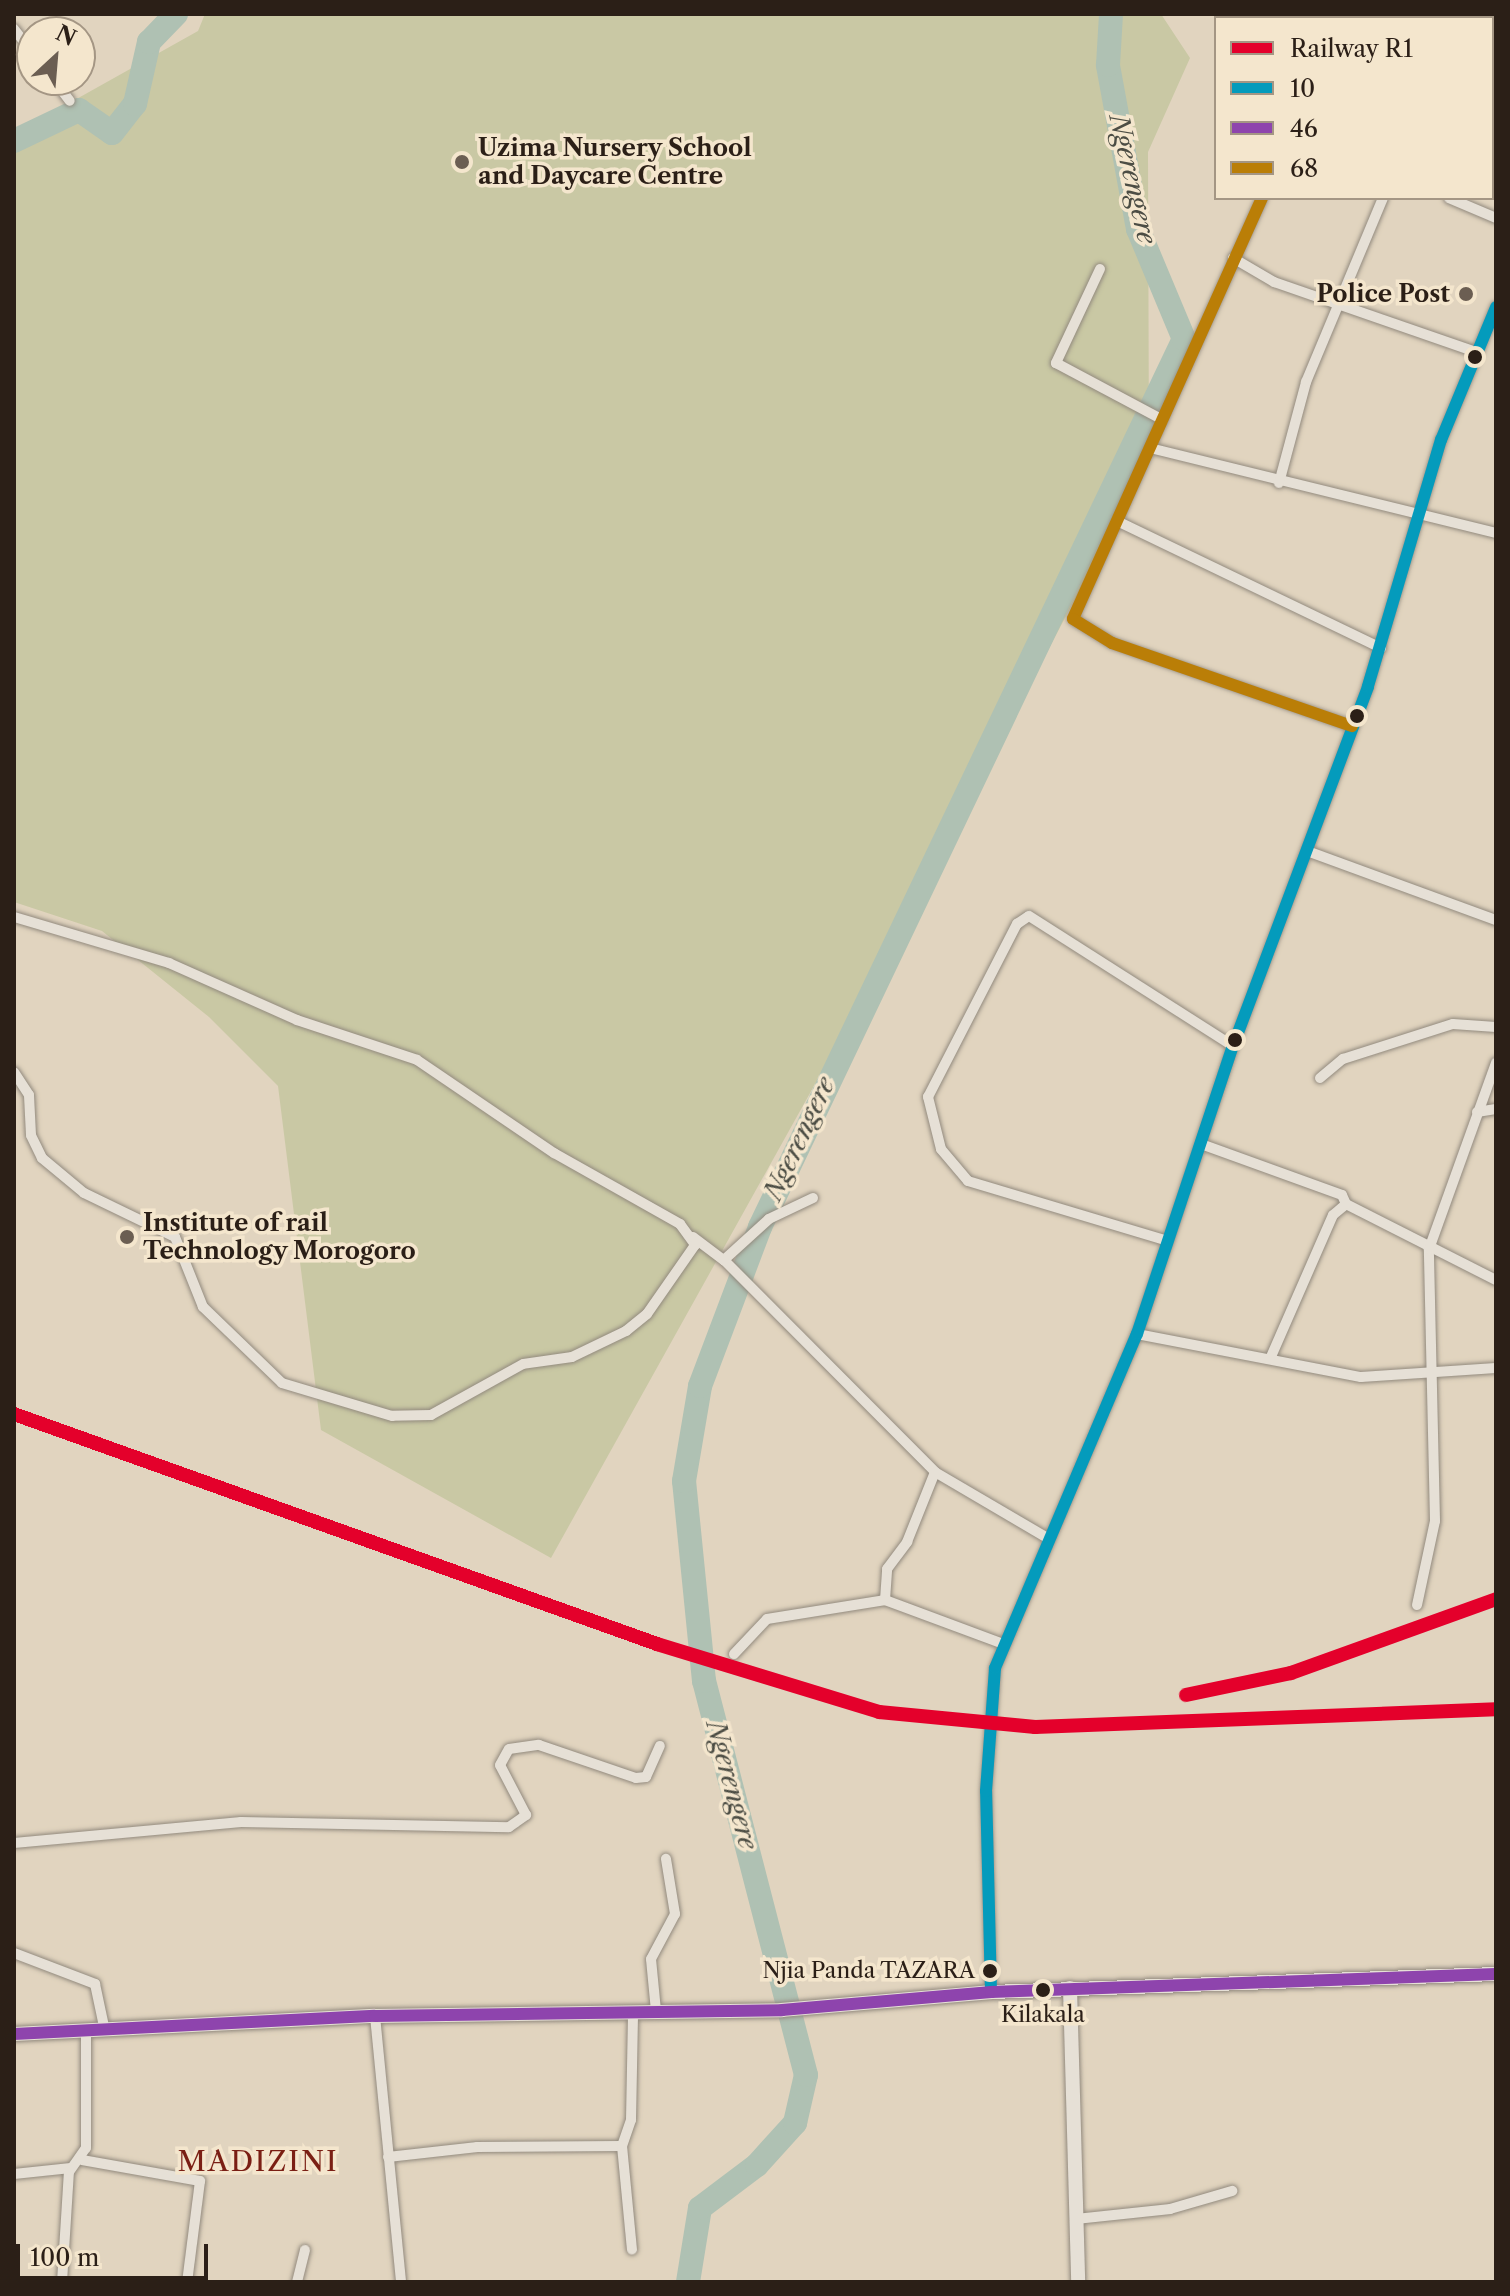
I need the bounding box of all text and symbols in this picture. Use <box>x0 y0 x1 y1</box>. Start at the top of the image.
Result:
north arrow <box>16 16 96 96</box>
legend <box>1214 16 1494 200</box>
text: N <box>51 19 80 52</box>
text: Railway R1 <box>1290 34 1413 63</box>
text: 10 <box>1290 74 1315 103</box>
water label: Ngerengere <box>1102 111 1162 247</box>
text: 46 <box>1290 114 1318 143</box>
place label: Uzima Nursery School and Daycare Centre <box>478 134 753 190</box>
marker: Uzima Nursery School and Daycare Centre <box>453 153 471 171</box>
text: 68 <box>1290 154 1318 183</box>
place label: Police Post <box>1316 280 1450 308</box>
marker: Police Post <box>1457 285 1475 303</box>
unlabelled marker <box>1467 349 1483 365</box>
unlabelled marker <box>1349 708 1365 724</box>
unlabelled marker <box>1227 1032 1243 1048</box>
water label: Ngerengere <box>758 1072 842 1206</box>
place label: Institute of rail Technology Morogoro <box>143 1209 416 1265</box>
marker: Institute of rail Technology Morogoro <box>118 1228 136 1246</box>
water label: Ngerengere <box>699 1717 763 1853</box>
place label: Njia Panda TAZARA <box>761 1958 975 1984</box>
marker: Njia Panda TAZARA <box>982 1963 998 1979</box>
marker: Kilakala <box>1035 1982 1051 1998</box>
place label: Kilakala <box>1001 2002 1085 2028</box>
district label: MADIZINI <box>177 2144 339 2178</box>
scale bar <box>20 2228 212 2278</box>
text: 100 m <box>30 2243 99 2272</box>

